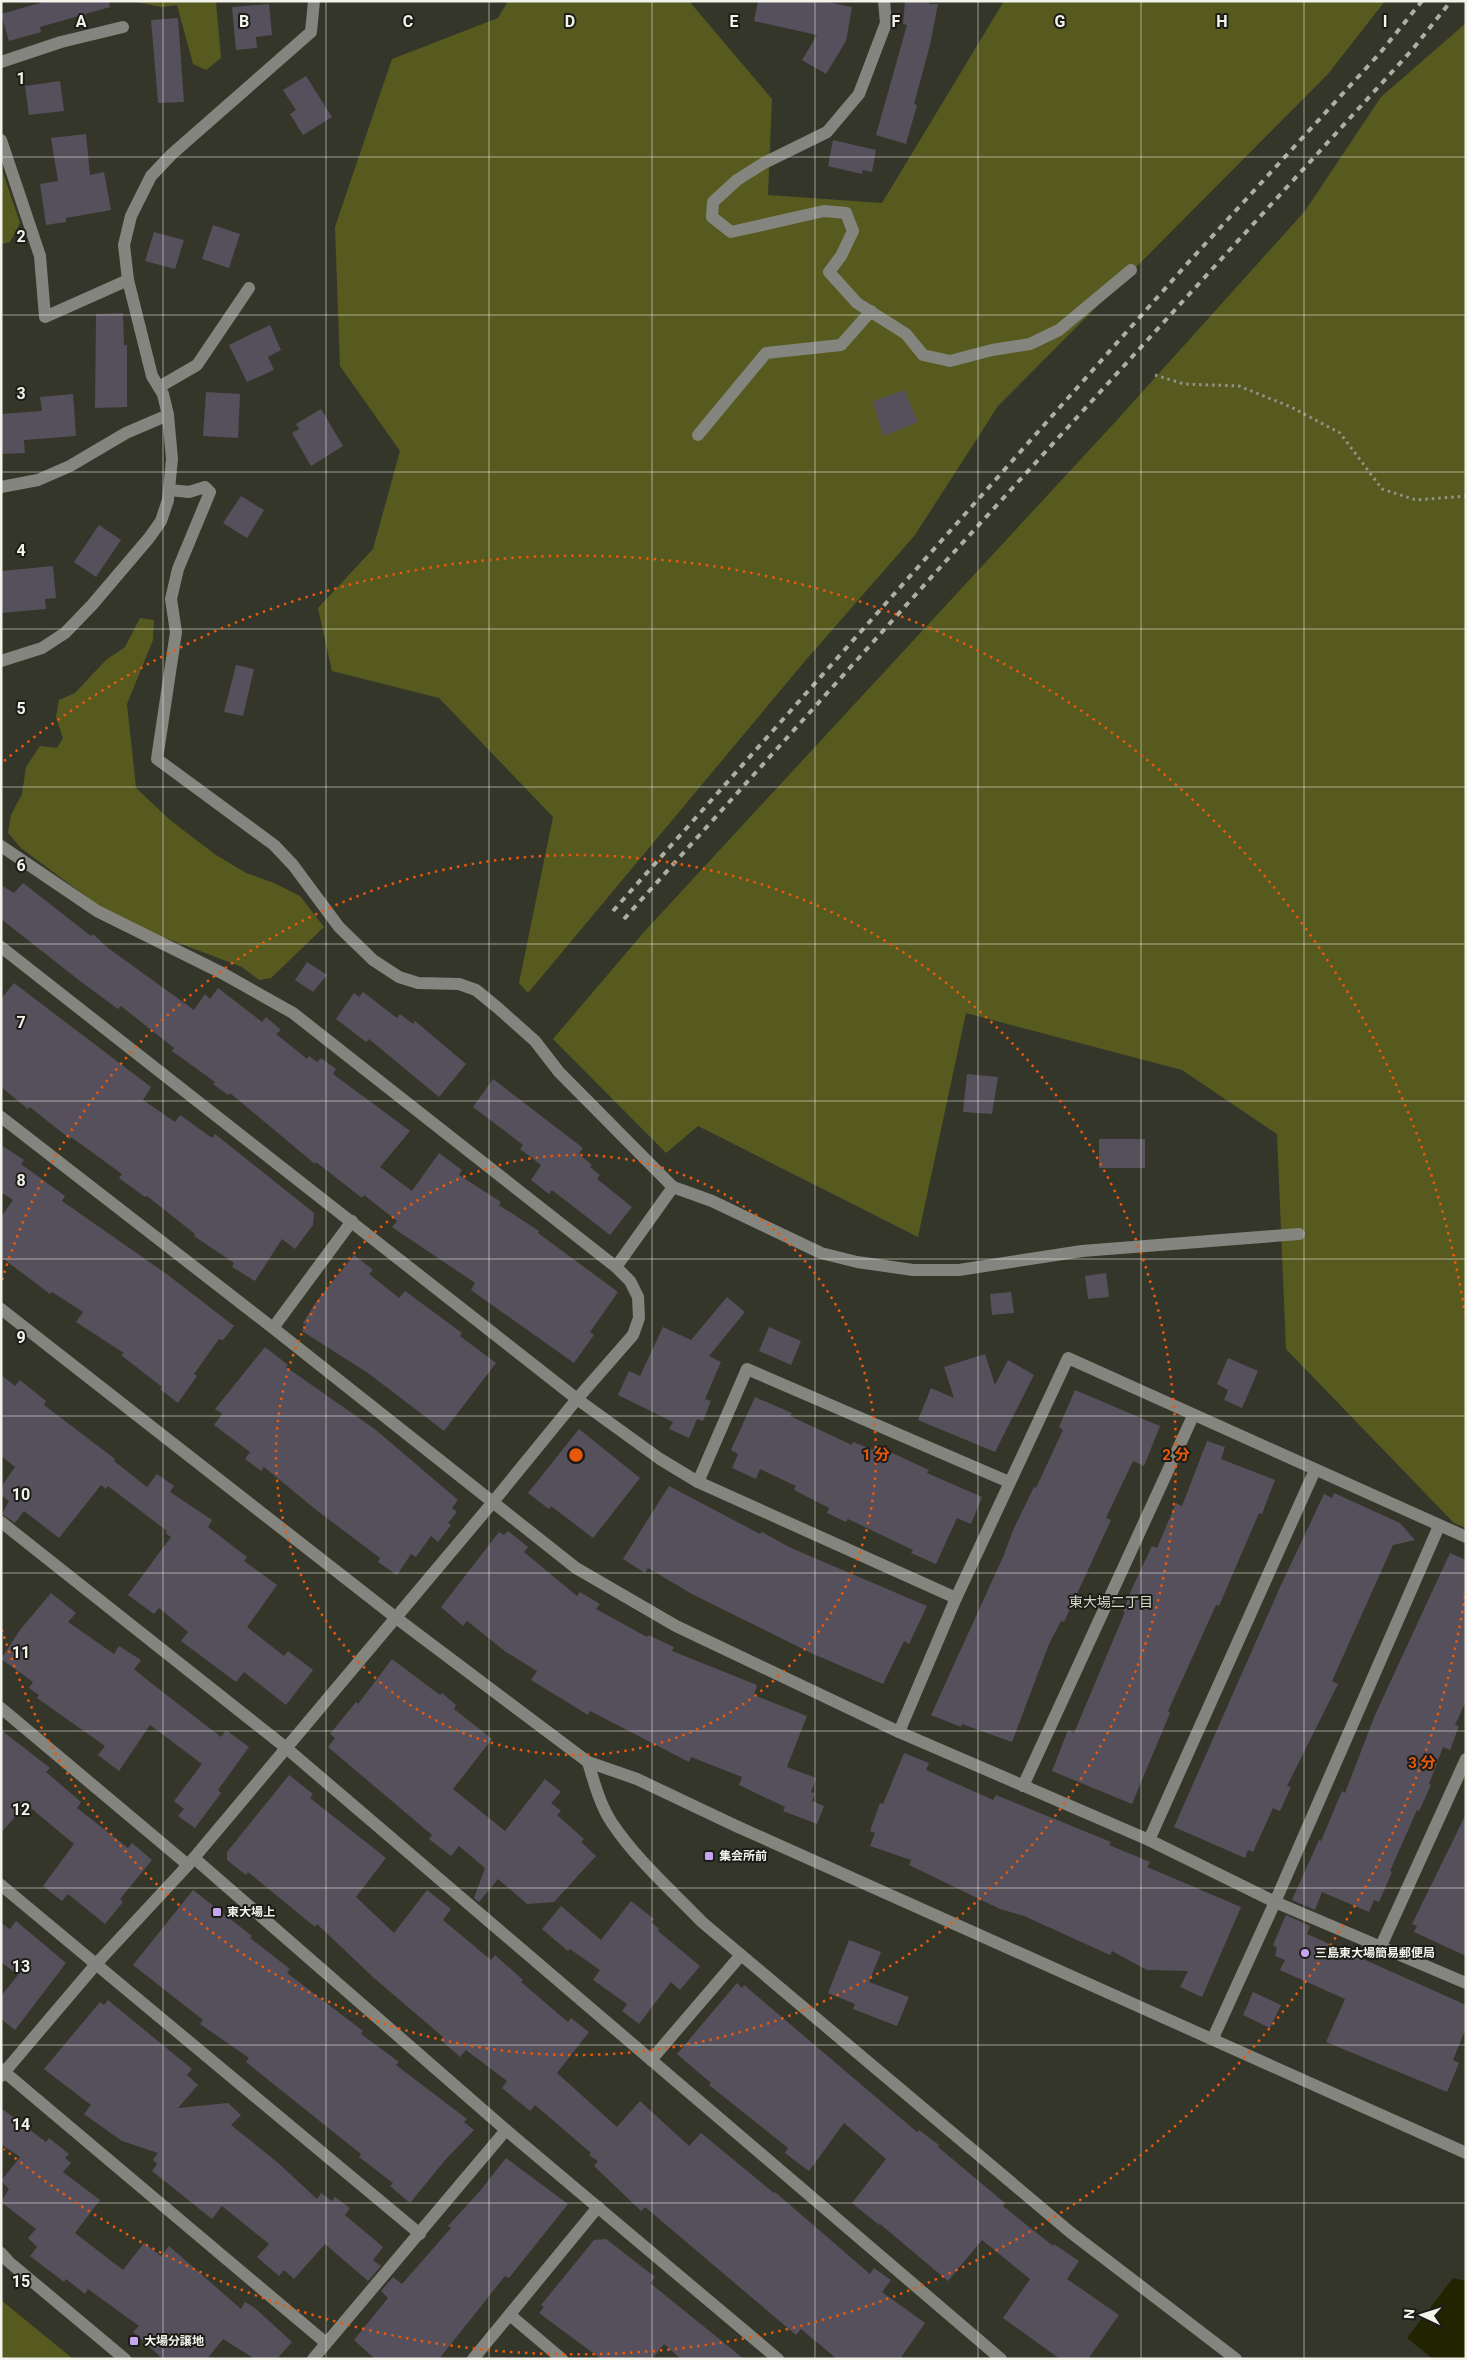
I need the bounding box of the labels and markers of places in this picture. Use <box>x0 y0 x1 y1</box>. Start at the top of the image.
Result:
centre of rings <box>567 1446 585 1464</box>
place label: 集会所前 <box>719 1849 767 1863</box>
marker: 集会所前 <box>703 1850 715 1862</box>
place label: 東大場上 <box>227 1905 275 1919</box>
marker: 東大場上 <box>211 1906 223 1918</box>
place label: 三島東大場簡易郵便局 <box>1315 1946 1435 1960</box>
marker: 三島東大場簡易郵便局 <box>1299 1947 1311 1959</box>
place label: 大場分譲地 <box>144 2334 204 2348</box>
marker: 大場分譲地 <box>128 2335 140 2347</box>

